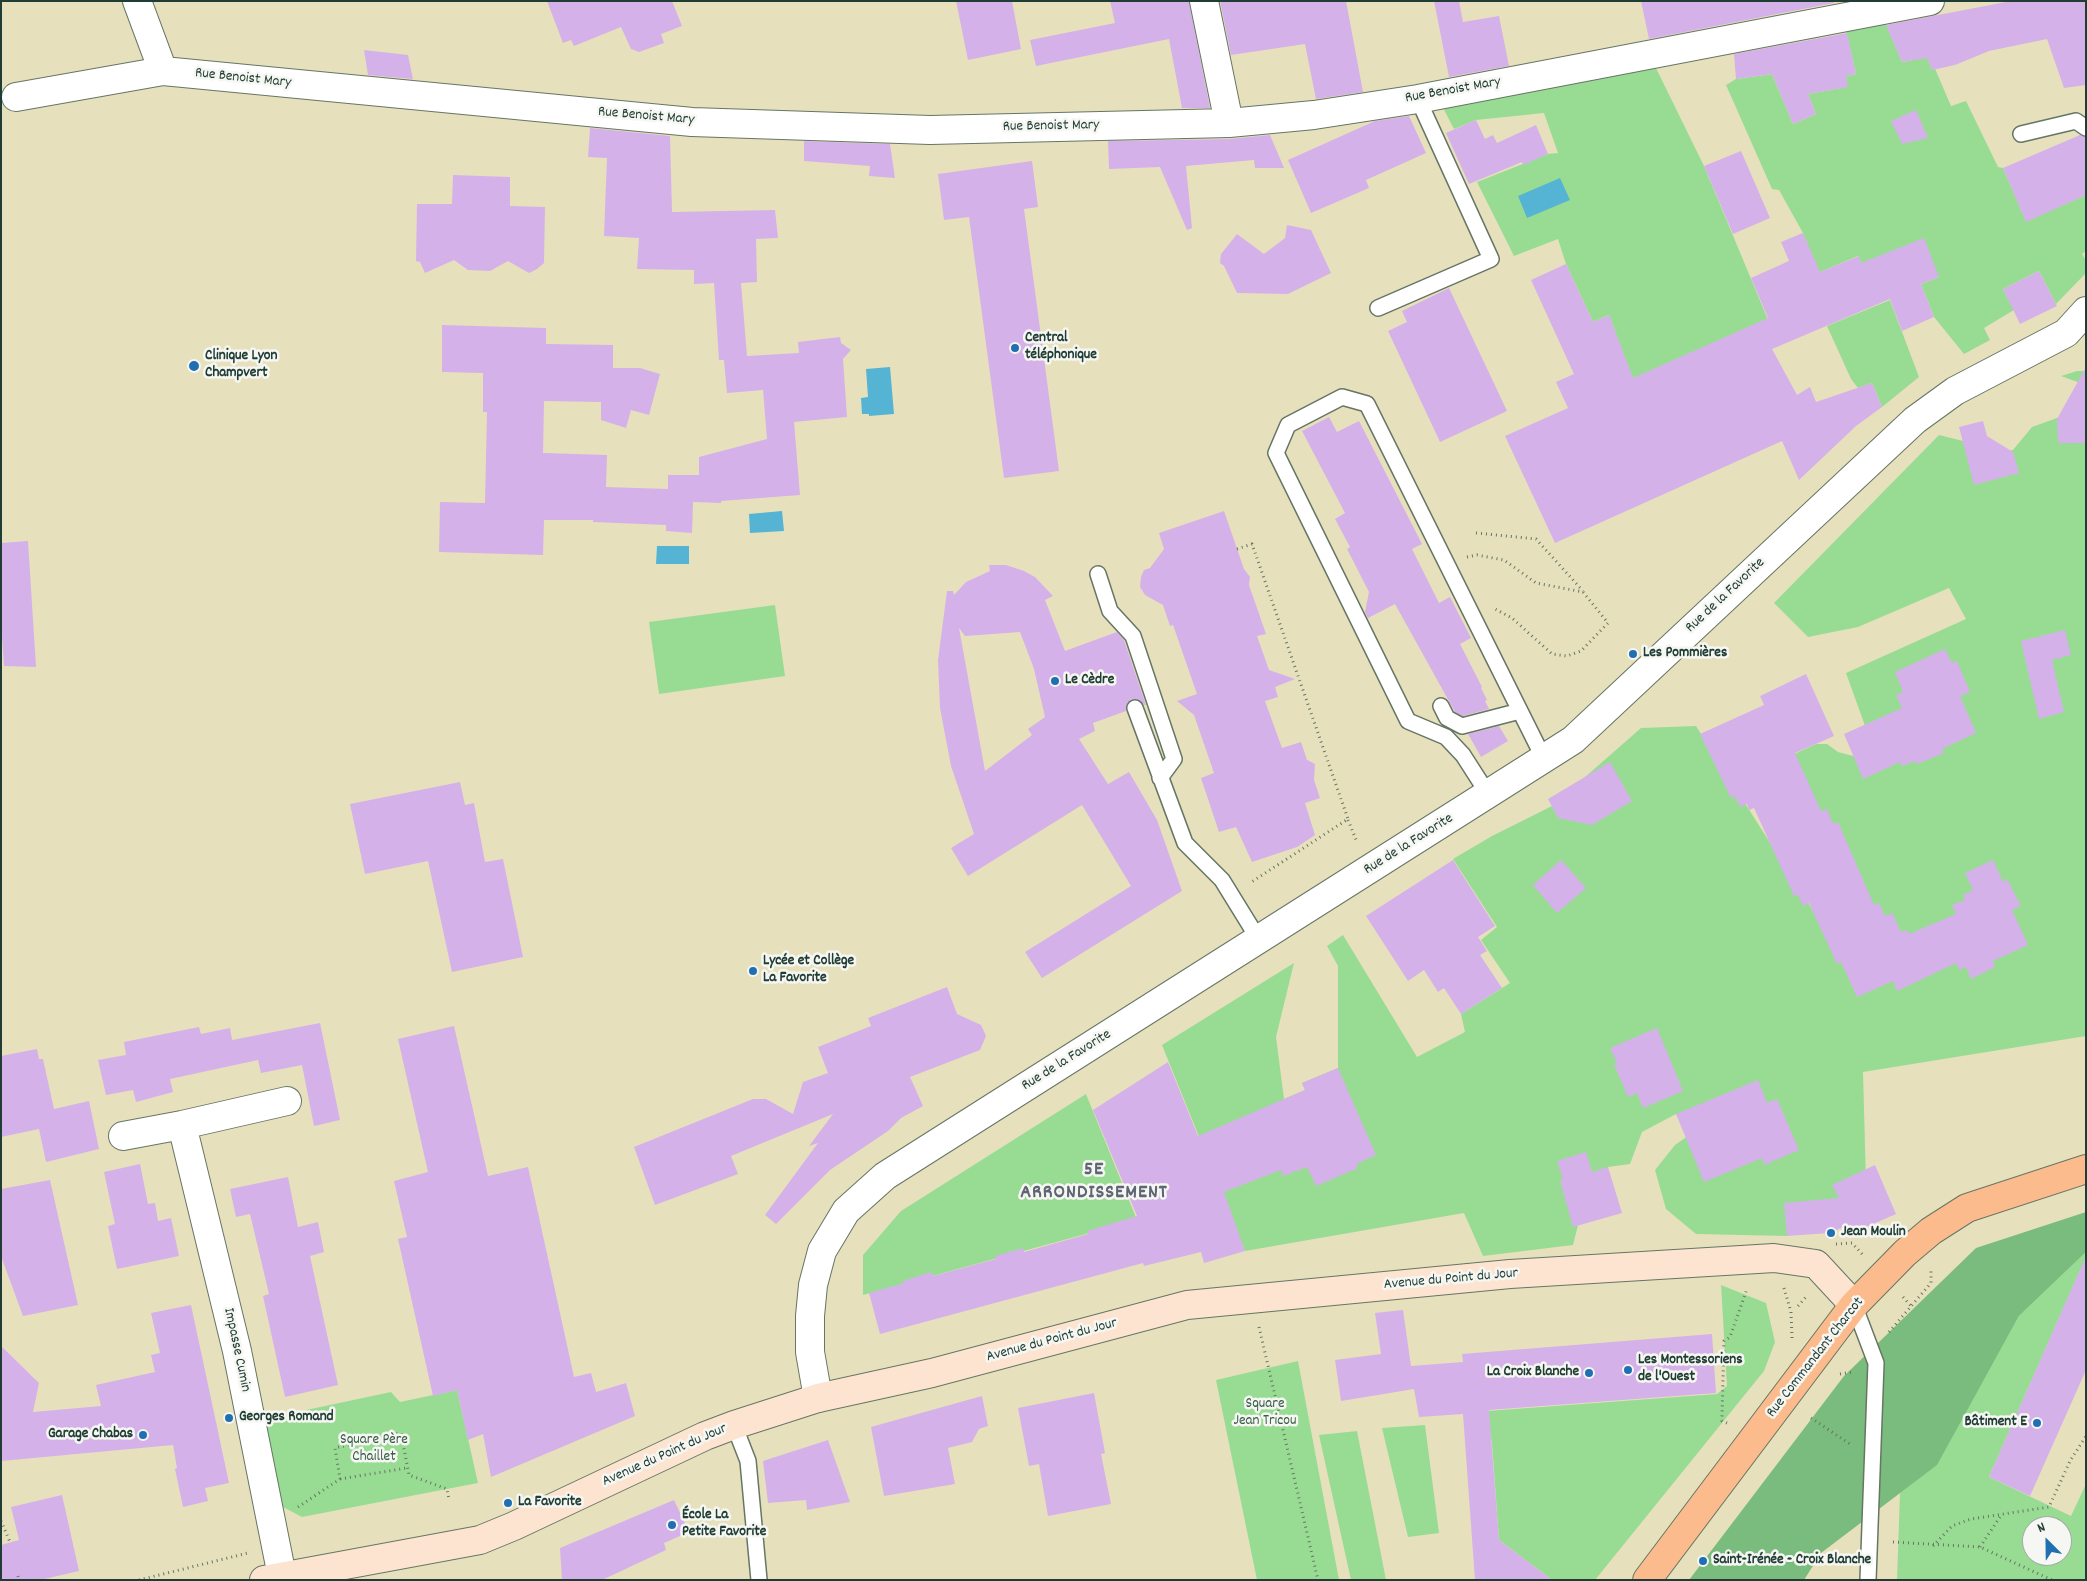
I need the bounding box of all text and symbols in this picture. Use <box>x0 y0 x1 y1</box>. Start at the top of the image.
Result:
street label: Rue Benoist Mary <box>194 65 292 93</box>
street label: Rue Benoist Mary <box>1404 74 1502 108</box>
street label: Rue Benoist Mary <box>597 104 695 130</box>
street label: Rue Benoist Mary <box>1003 117 1099 137</box>
place label: Central téléphonique <box>1025 330 1097 365</box>
marker: Central téléphonique <box>1009 342 1021 354</box>
place label: Clinique Lyon Champvert <box>205 348 277 383</box>
marker: Clinique Lyon Champvert <box>187 359 201 373</box>
street label: Rue de la Favorite <box>1683 555 1769 637</box>
place label: Les Pommières <box>1643 645 1727 663</box>
marker: Les Pommières <box>1627 648 1639 660</box>
place label: Le Cèdre <box>1065 672 1114 690</box>
marker: Le Cèdre <box>1049 675 1061 687</box>
street label: Rue de la Favorite <box>1361 810 1457 880</box>
place label: Lycée et Collège La Favorite <box>763 953 854 988</box>
marker: Lycée et Collège La Favorite <box>747 965 759 977</box>
street label: Rue de la Favorite <box>1019 1026 1115 1096</box>
district label: 5E ARRONDISSEMENT <box>1018 1159 1170 1206</box>
place label: Jean Moulin <box>1841 1224 1906 1242</box>
marker: Jean Moulin <box>1825 1227 1837 1239</box>
street label: Avenue du Point du Jour <box>1383 1265 1519 1295</box>
street label: Rue Commandant Charcot <box>1763 1294 1869 1422</box>
street label: Impasse Cumin <box>218 1306 254 1394</box>
street label: Avenue du Point du Jour <box>985 1315 1119 1367</box>
place label: Les Montessoriens de l'Ouest <box>1638 1352 1742 1387</box>
place label: La Croix Blanche <box>1487 1364 1579 1382</box>
marker: Les Montessoriens de l'Ouest <box>1622 1364 1634 1376</box>
marker: La Croix Blanche <box>1583 1367 1595 1379</box>
park label: Square Jean Tricou <box>1234 1396 1296 1431</box>
place label: Georges Romand <box>239 1409 334 1427</box>
marker: Georges Romand <box>223 1412 235 1424</box>
place label: Bâtiment E <box>1965 1414 2027 1432</box>
marker: Bâtiment E <box>2031 1417 2043 1429</box>
street label: Avenue du Point du Jour <box>600 1420 730 1492</box>
place label: Garage Chabas <box>48 1426 133 1444</box>
marker: Garage Chabas <box>137 1429 149 1441</box>
park label: Square Père Chaillet <box>340 1432 408 1467</box>
place label: La Favorite <box>518 1494 582 1512</box>
marker: La Favorite <box>502 1497 514 1509</box>
place label: École La Petite Favorite <box>682 1507 766 1542</box>
north arrow <box>2022 1516 2072 1566</box>
text: N <box>2034 1518 2049 1539</box>
marker: École La Petite Favorite <box>666 1519 678 1531</box>
place label: Saint-Irénée - Croix Blanche <box>1713 1552 1871 1570</box>
marker: Saint-Irénée - Croix Blanche <box>1697 1555 1709 1567</box>

